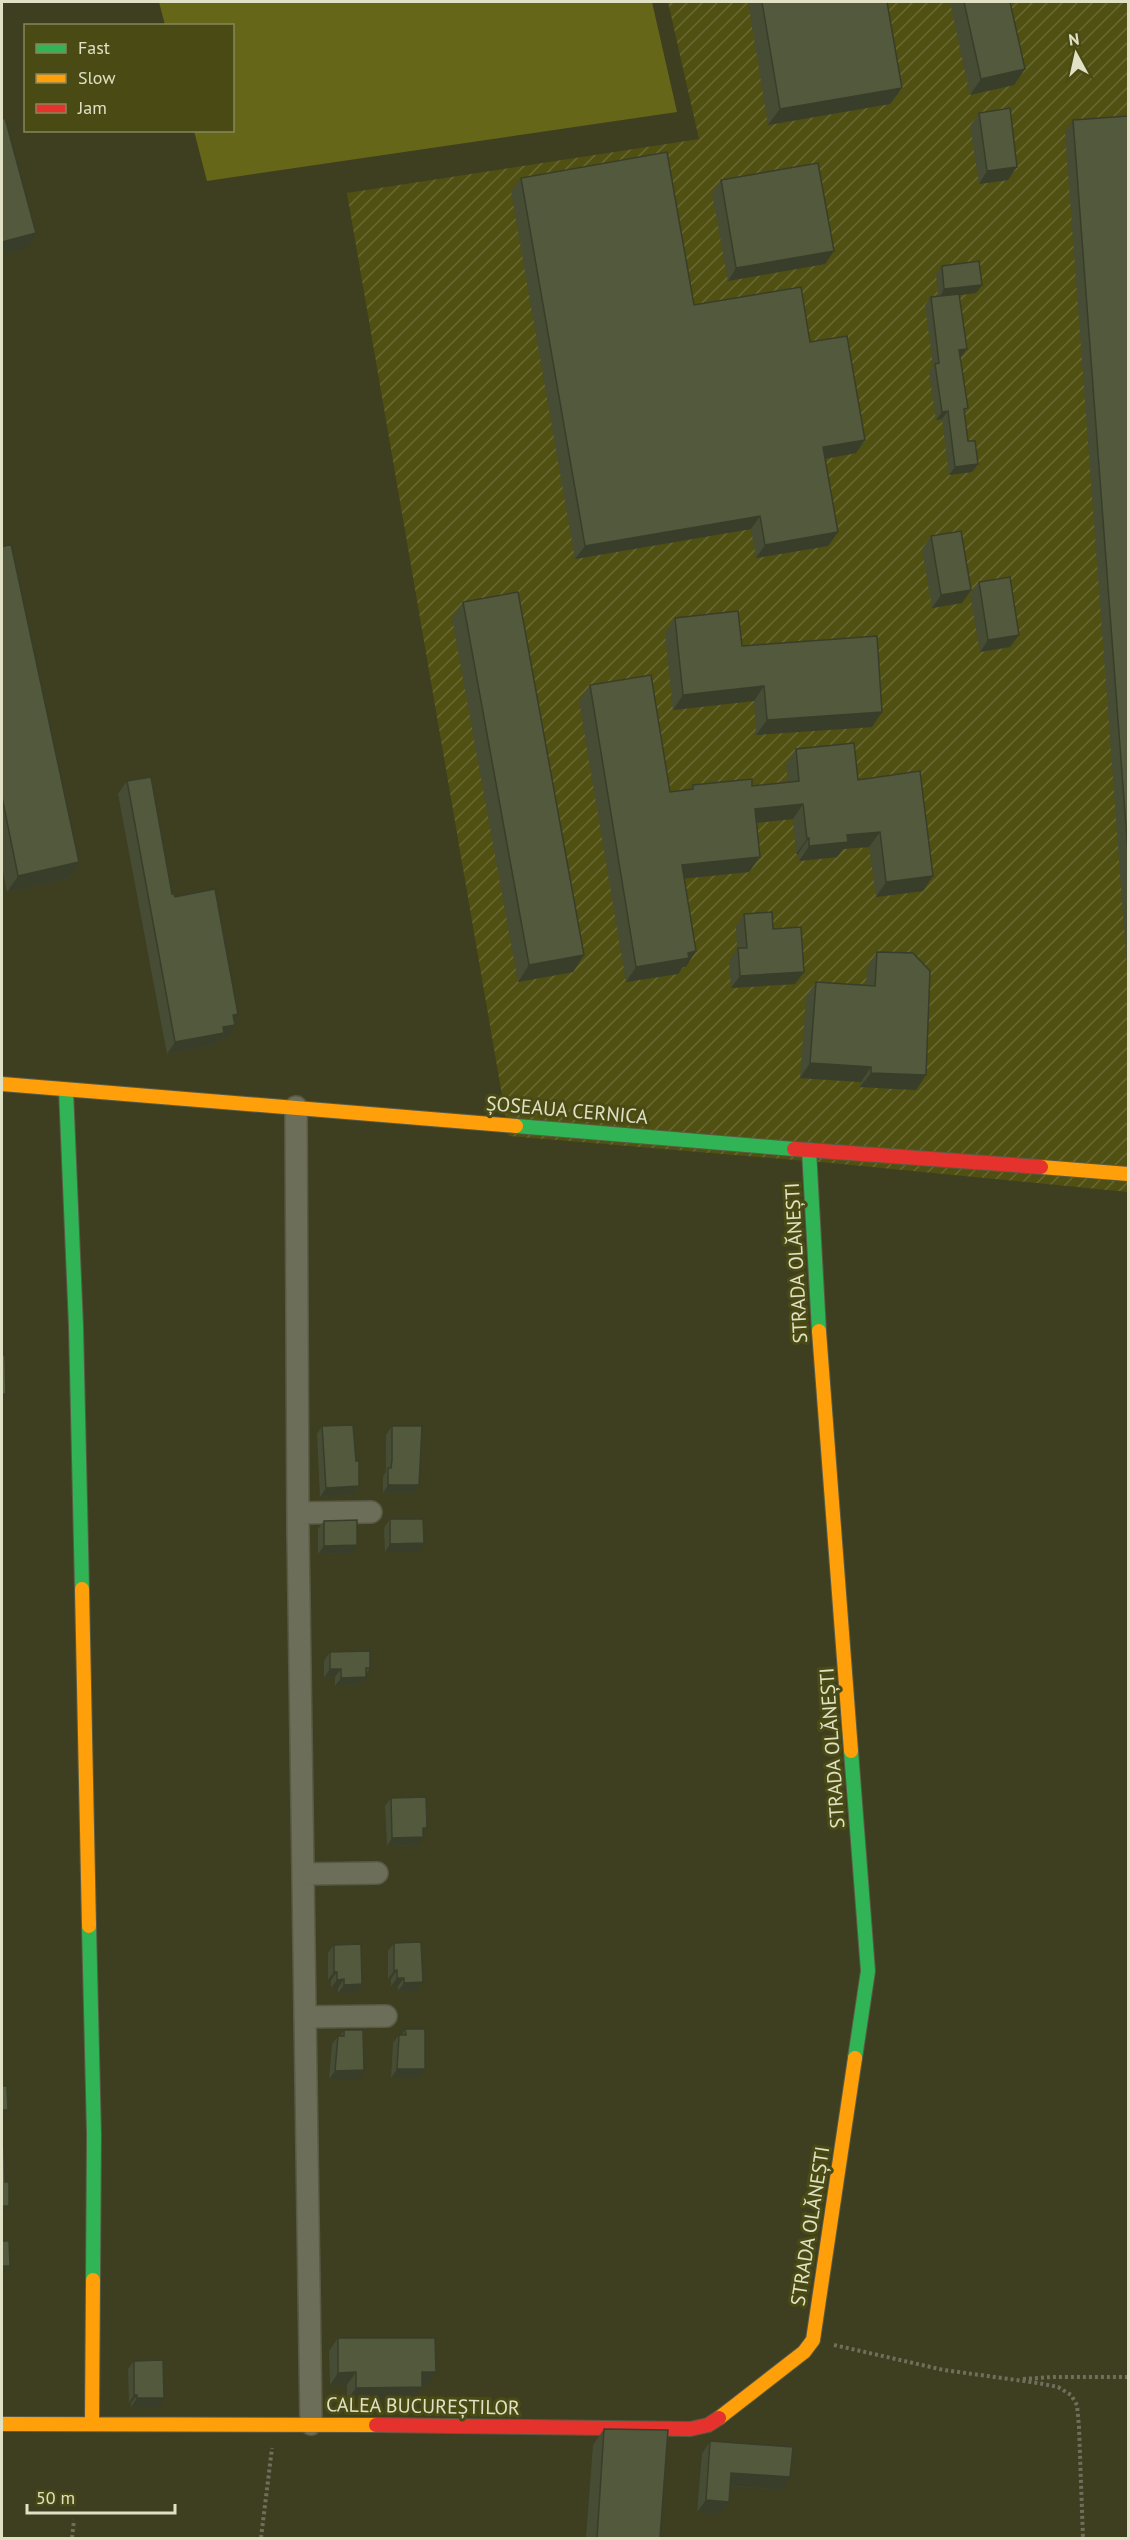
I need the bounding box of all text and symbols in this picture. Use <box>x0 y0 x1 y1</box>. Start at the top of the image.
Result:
legend <box>24 24 234 132</box>
north arrow <box>1046 24 1106 84</box>
text: N <box>1067 29 1081 50</box>
text: Fast <box>78 36 110 59</box>
text: Slow <box>78 66 116 89</box>
text: Jam <box>77 96 107 119</box>
street label: ȘOSEAUA CERNICA <box>485 1090 649 1130</box>
street label: STRADA OLĂNEȘTI <box>779 1182 813 1344</box>
street label: STRADA OLĂNEȘTI <box>813 1667 851 1829</box>
street label: STRADA OLĂNEȘTI <box>785 2144 835 2308</box>
street label: CALEA BUCUREȘTILOR <box>326 2391 520 2421</box>
scale bar <box>27 2477 176 2515</box>
text: 50 m <box>36 2486 75 2509</box>

